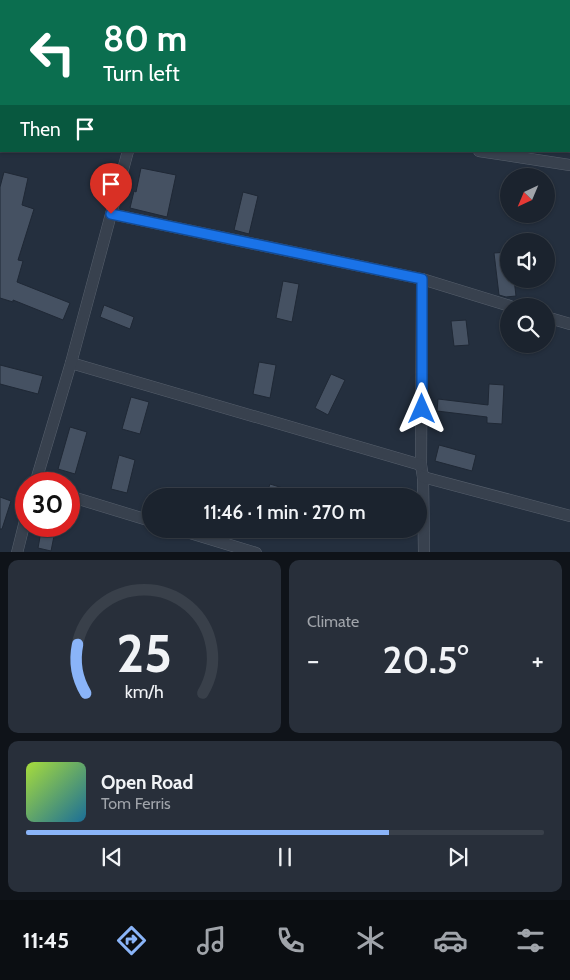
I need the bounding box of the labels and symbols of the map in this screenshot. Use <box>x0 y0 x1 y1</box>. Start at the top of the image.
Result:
pin <box>90 163 132 214</box>
north arrow <box>500 168 555 222</box>
position arrow <box>395 382 447 434</box>
speed limit sign: 30 <box>15 472 80 537</box>

